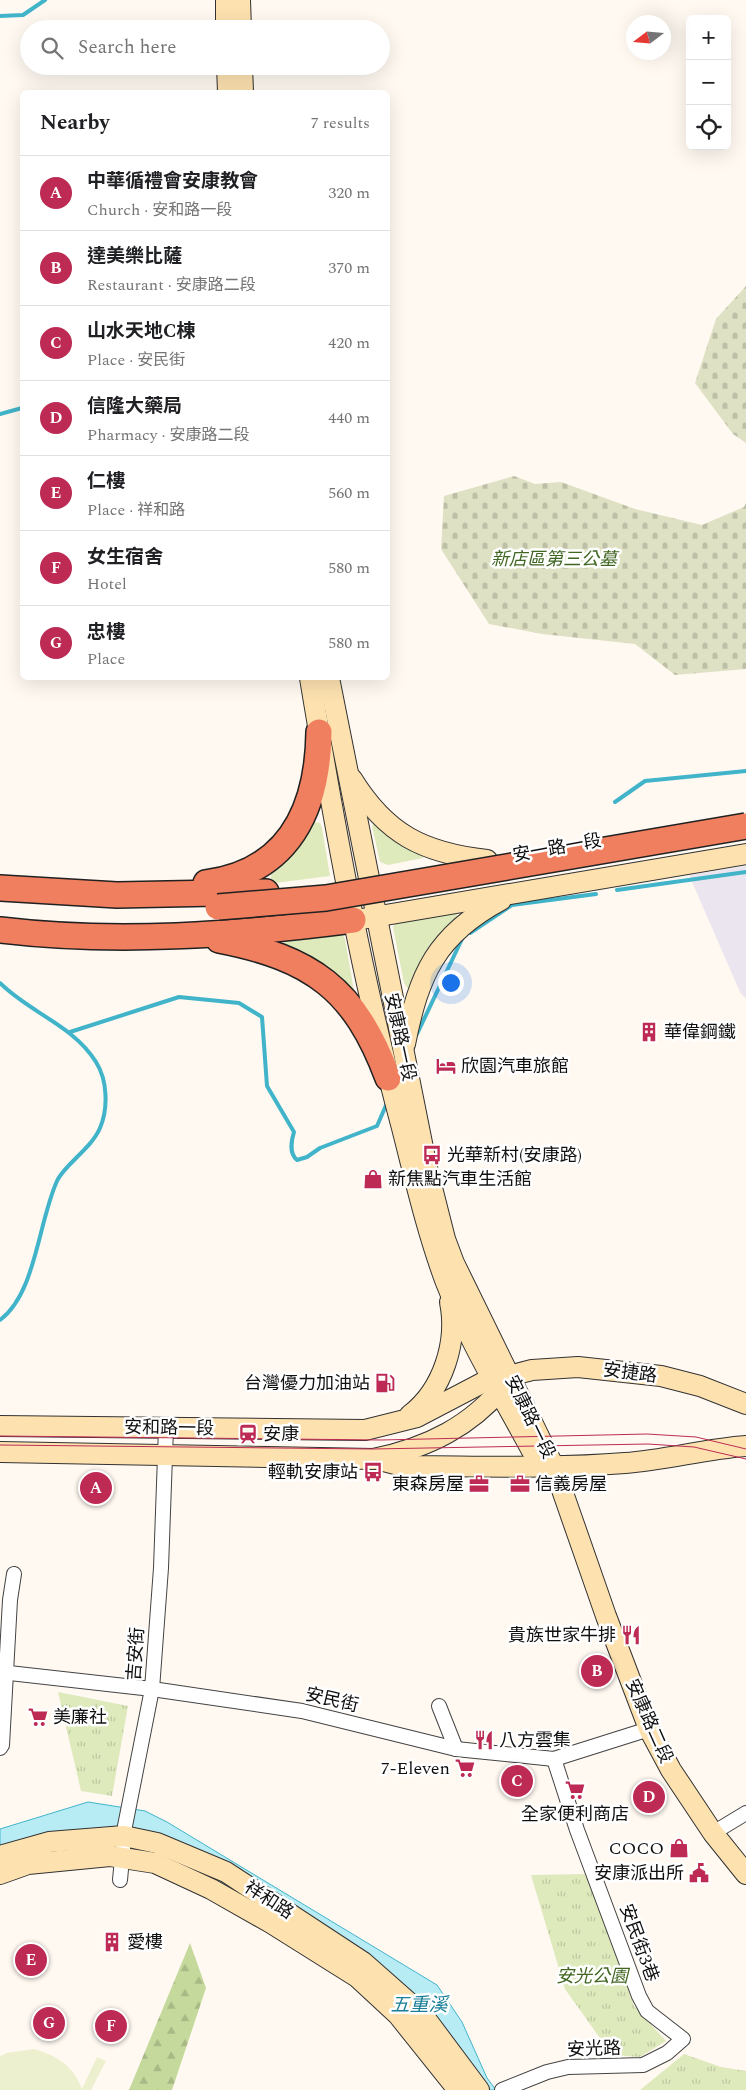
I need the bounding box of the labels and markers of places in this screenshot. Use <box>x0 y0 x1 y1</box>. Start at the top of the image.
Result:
place label: 華偉鋼鐵 <box>664 1019 736 1046</box>
building icon: 華偉鋼鐵 <box>638 1021 660 1043</box>
place label: 欣園汽車旅館 <box>461 1053 569 1080</box>
hotel icon: 欣園汽車旅館 <box>435 1055 457 1077</box>
place label: 光華新村(安康路) <box>447 1142 582 1169</box>
bus stop icon: 光華新村(安康路) <box>421 1144 443 1166</box>
place label: 新焦點汽車生活館 <box>388 1166 532 1193</box>
shop icon: 新焦點汽車生活館 <box>362 1168 384 1190</box>
place label: 台灣優力加油站 <box>244 1370 370 1397</box>
fuel station icon: 台灣優力加油站 <box>374 1372 396 1394</box>
place label: 安康 <box>263 1421 299 1448</box>
station icon: 安康 <box>237 1423 259 1445</box>
place label: 輕軌安康站 <box>268 1459 358 1486</box>
bus stop icon: 輕軌安康站 <box>362 1461 384 1483</box>
pin: A <box>80 1469 112 1507</box>
place label: 東森房屋 <box>392 1471 464 1498</box>
place label: 信義房屋 <box>535 1471 607 1498</box>
office icon: 東森房屋 <box>468 1473 490 1495</box>
office icon: 信義房屋 <box>509 1473 531 1495</box>
place label: 貴族世家牛排 <box>508 1622 616 1649</box>
restaurant icon: 貴族世家牛排 <box>620 1624 642 1646</box>
pin: B <box>581 1652 613 1690</box>
place label: 美廉社 <box>53 1704 107 1731</box>
supermarket icon: 美廉社 <box>27 1706 49 1728</box>
place label: 八方雲集 <box>499 1727 571 1754</box>
restaurant icon: 八方雲集 <box>473 1729 495 1751</box>
place label: 7-Eleven <box>381 1755 450 1782</box>
supermarket icon: 7-Eleven <box>454 1757 476 1779</box>
pin: C <box>501 1762 533 1800</box>
pin: D <box>633 1778 665 1816</box>
supermarket icon: 全家便利商店 <box>564 1779 586 1801</box>
place label: 全家便利商店 <box>521 1801 629 1828</box>
place label: COCO <box>609 1835 664 1862</box>
shop icon: COCO <box>668 1837 690 1859</box>
place label: 安康派出所 <box>594 1860 684 1887</box>
public building icon: 安康派出所 <box>688 1862 710 1884</box>
place label: 愛樓 <box>127 1929 163 1956</box>
building icon: 愛樓 <box>101 1931 123 1953</box>
pin: E <box>15 1941 47 1979</box>
pin: G <box>33 2004 65 2042</box>
pin: F <box>95 2007 127 2045</box>

